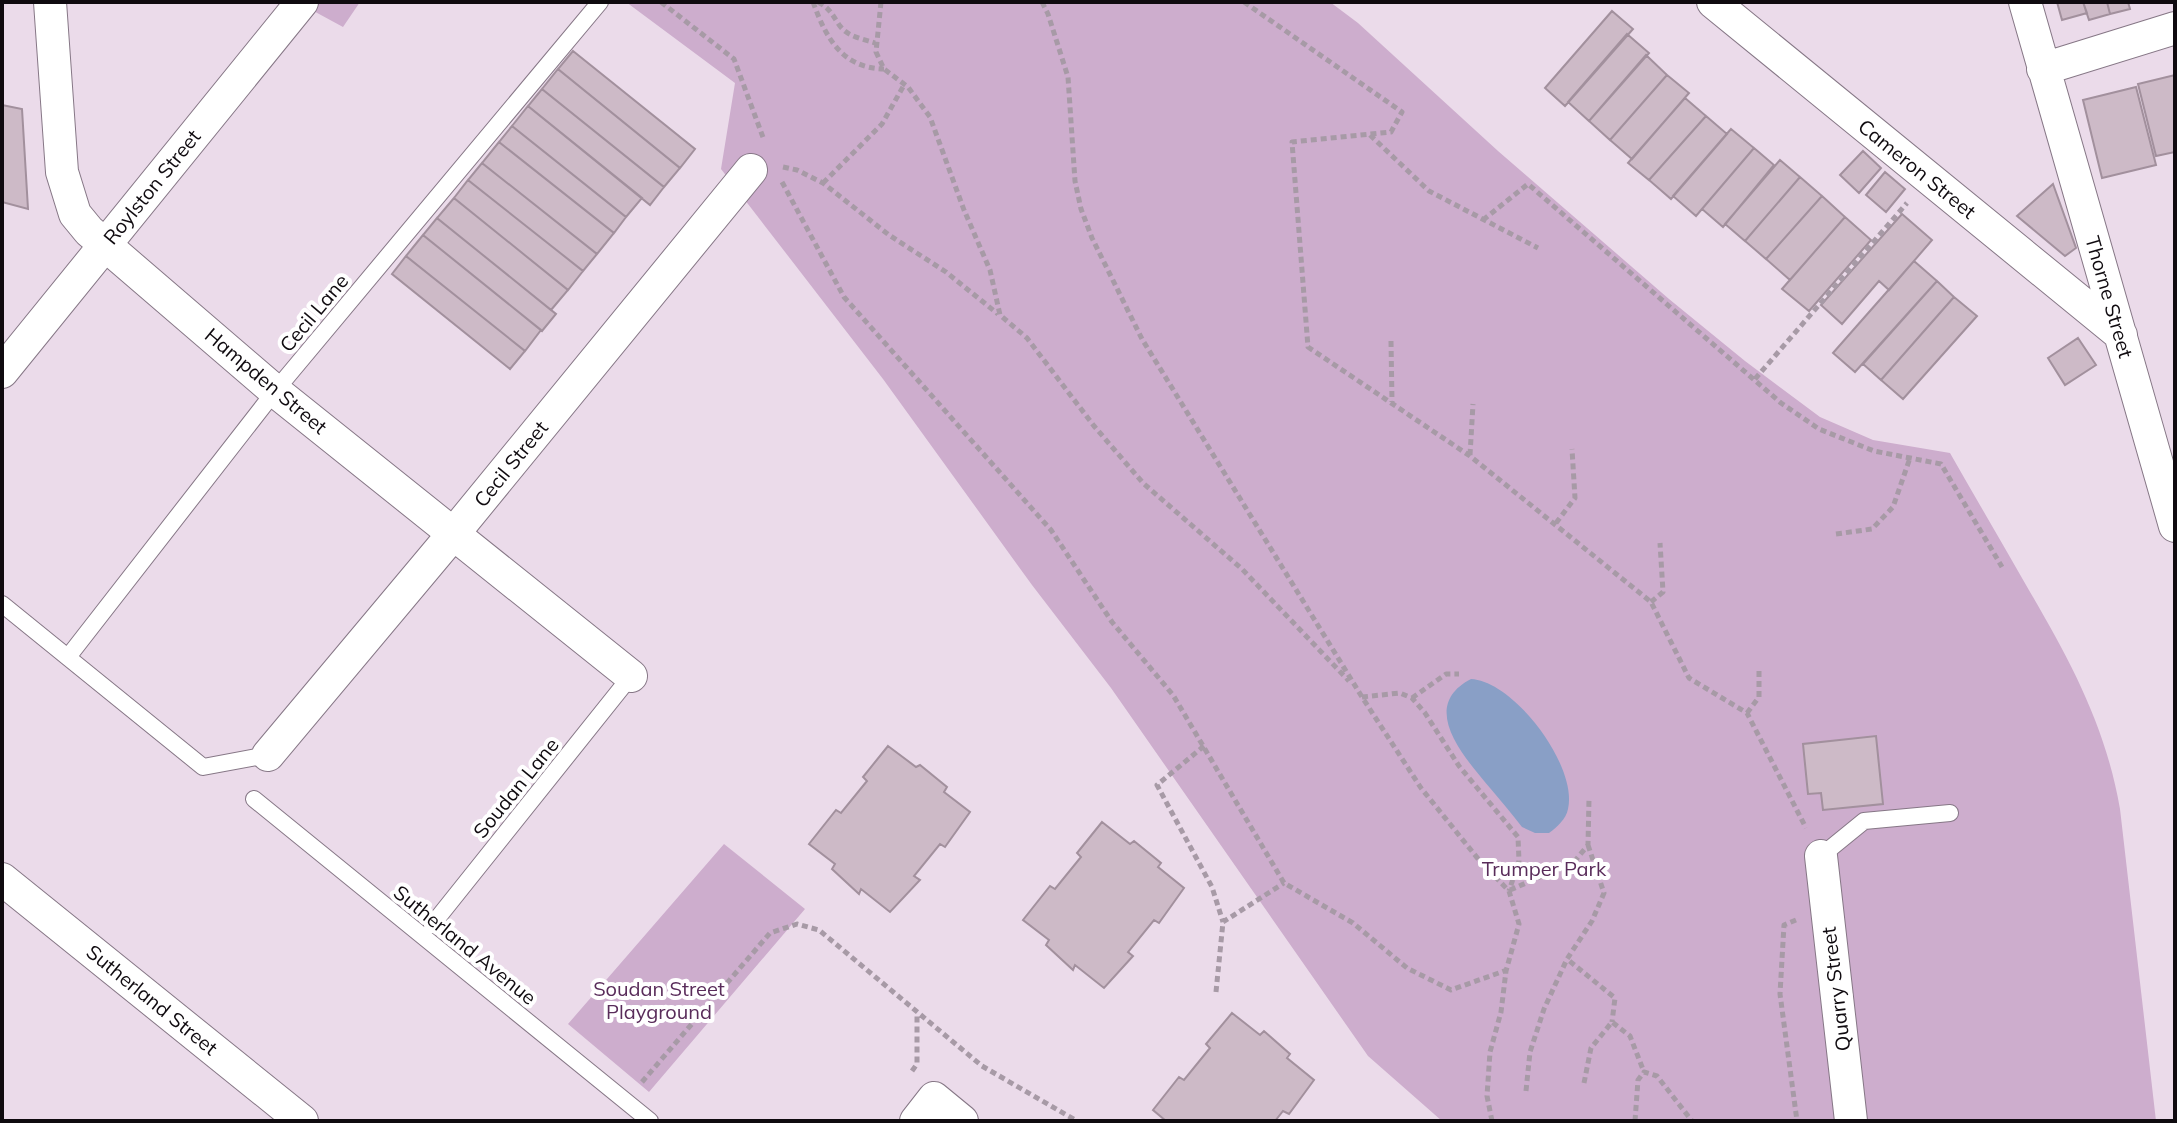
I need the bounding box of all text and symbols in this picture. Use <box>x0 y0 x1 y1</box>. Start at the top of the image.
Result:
street label: Cameron Street <box>1853 113 1981 224</box>
street label: Roylston Street <box>98 124 206 249</box>
street label: Thorne Street <box>2080 233 2139 361</box>
street label: Cecil Lane <box>274 269 353 357</box>
street label: Hampden Street <box>200 322 333 439</box>
street label: Cecil Street <box>468 415 553 512</box>
street label: Soudan Lane <box>468 732 564 843</box>
park label: Trumper Park <box>1482 856 1607 881</box>
street label: Sutherland Avenue <box>389 879 542 1010</box>
street label: Quarry Street <box>1815 925 1856 1053</box>
street label: Sutherland Street <box>82 939 223 1060</box>
park label: Soudan Street Playground <box>593 976 725 1024</box>

